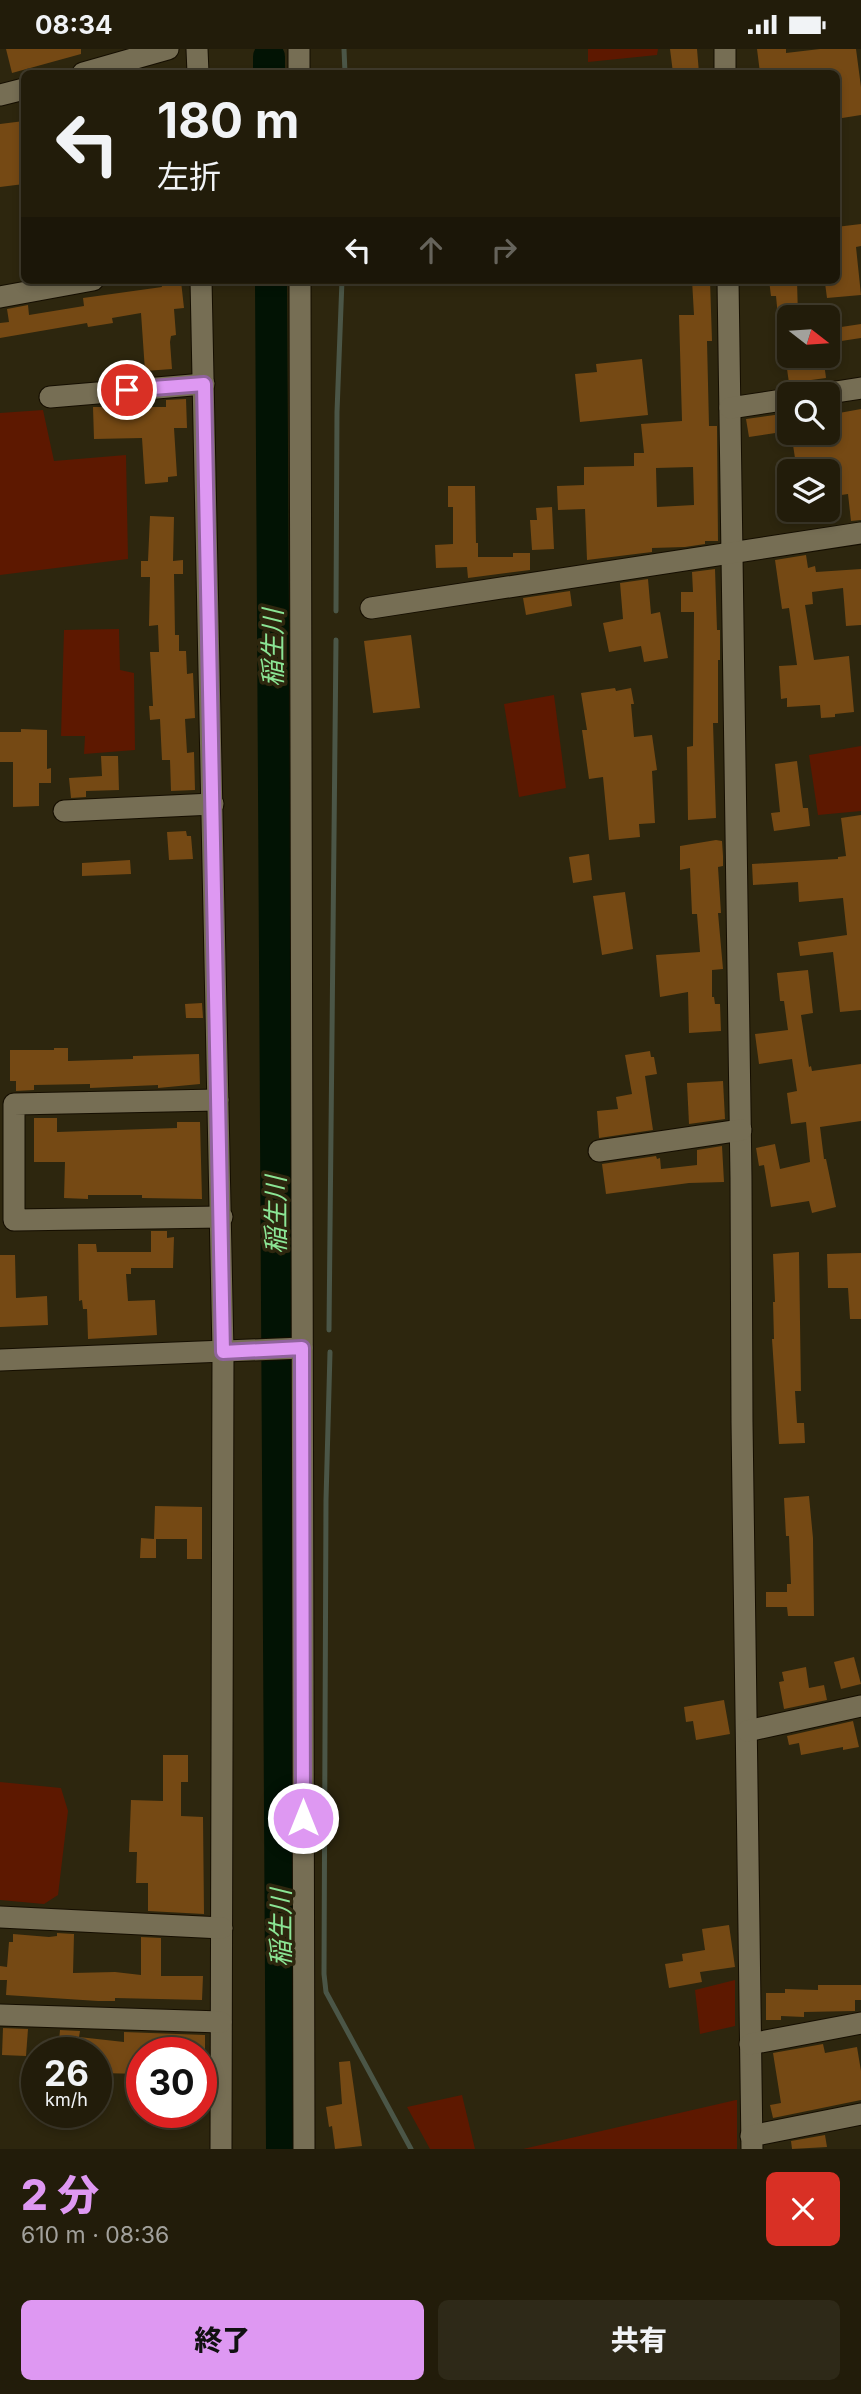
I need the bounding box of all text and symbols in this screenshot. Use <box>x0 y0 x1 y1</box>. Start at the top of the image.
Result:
text: 08:34 <box>35 9 113 40</box>
text: 180 m <box>157 91 299 150</box>
icon: left <box>42 98 133 189</box>
text: 左折 <box>157 157 221 196</box>
icon: left <box>339 231 377 269</box>
icon: ahead <box>412 231 450 269</box>
icon: right <box>485 231 523 269</box>
north arrow <box>777 305 840 367</box>
map controls <box>777 305 840 522</box>
pin <box>97 360 157 420</box>
icon: arrive <box>108 371 146 409</box>
button: search <box>777 382 840 445</box>
button: layers <box>777 459 840 522</box>
water label: 稲生川 <box>257 606 288 687</box>
water label: 稲生川 <box>260 1173 291 1254</box>
position arrow <box>266 1781 340 1855</box>
water label: 稲生川 <box>265 1886 296 1967</box>
speed limit sign: 30 <box>126 2037 217 2128</box>
text: 26 <box>44 2052 89 2094</box>
text: km/h <box>45 2089 88 2110</box>
text: 2 分 <box>21 2169 99 2220</box>
button: close <box>766 2172 840 2246</box>
text: 610 m · 08:36 <box>21 2221 169 2249</box>
button: 終了 <box>21 2300 424 2380</box>
button: 共有 <box>438 2300 840 2380</box>

